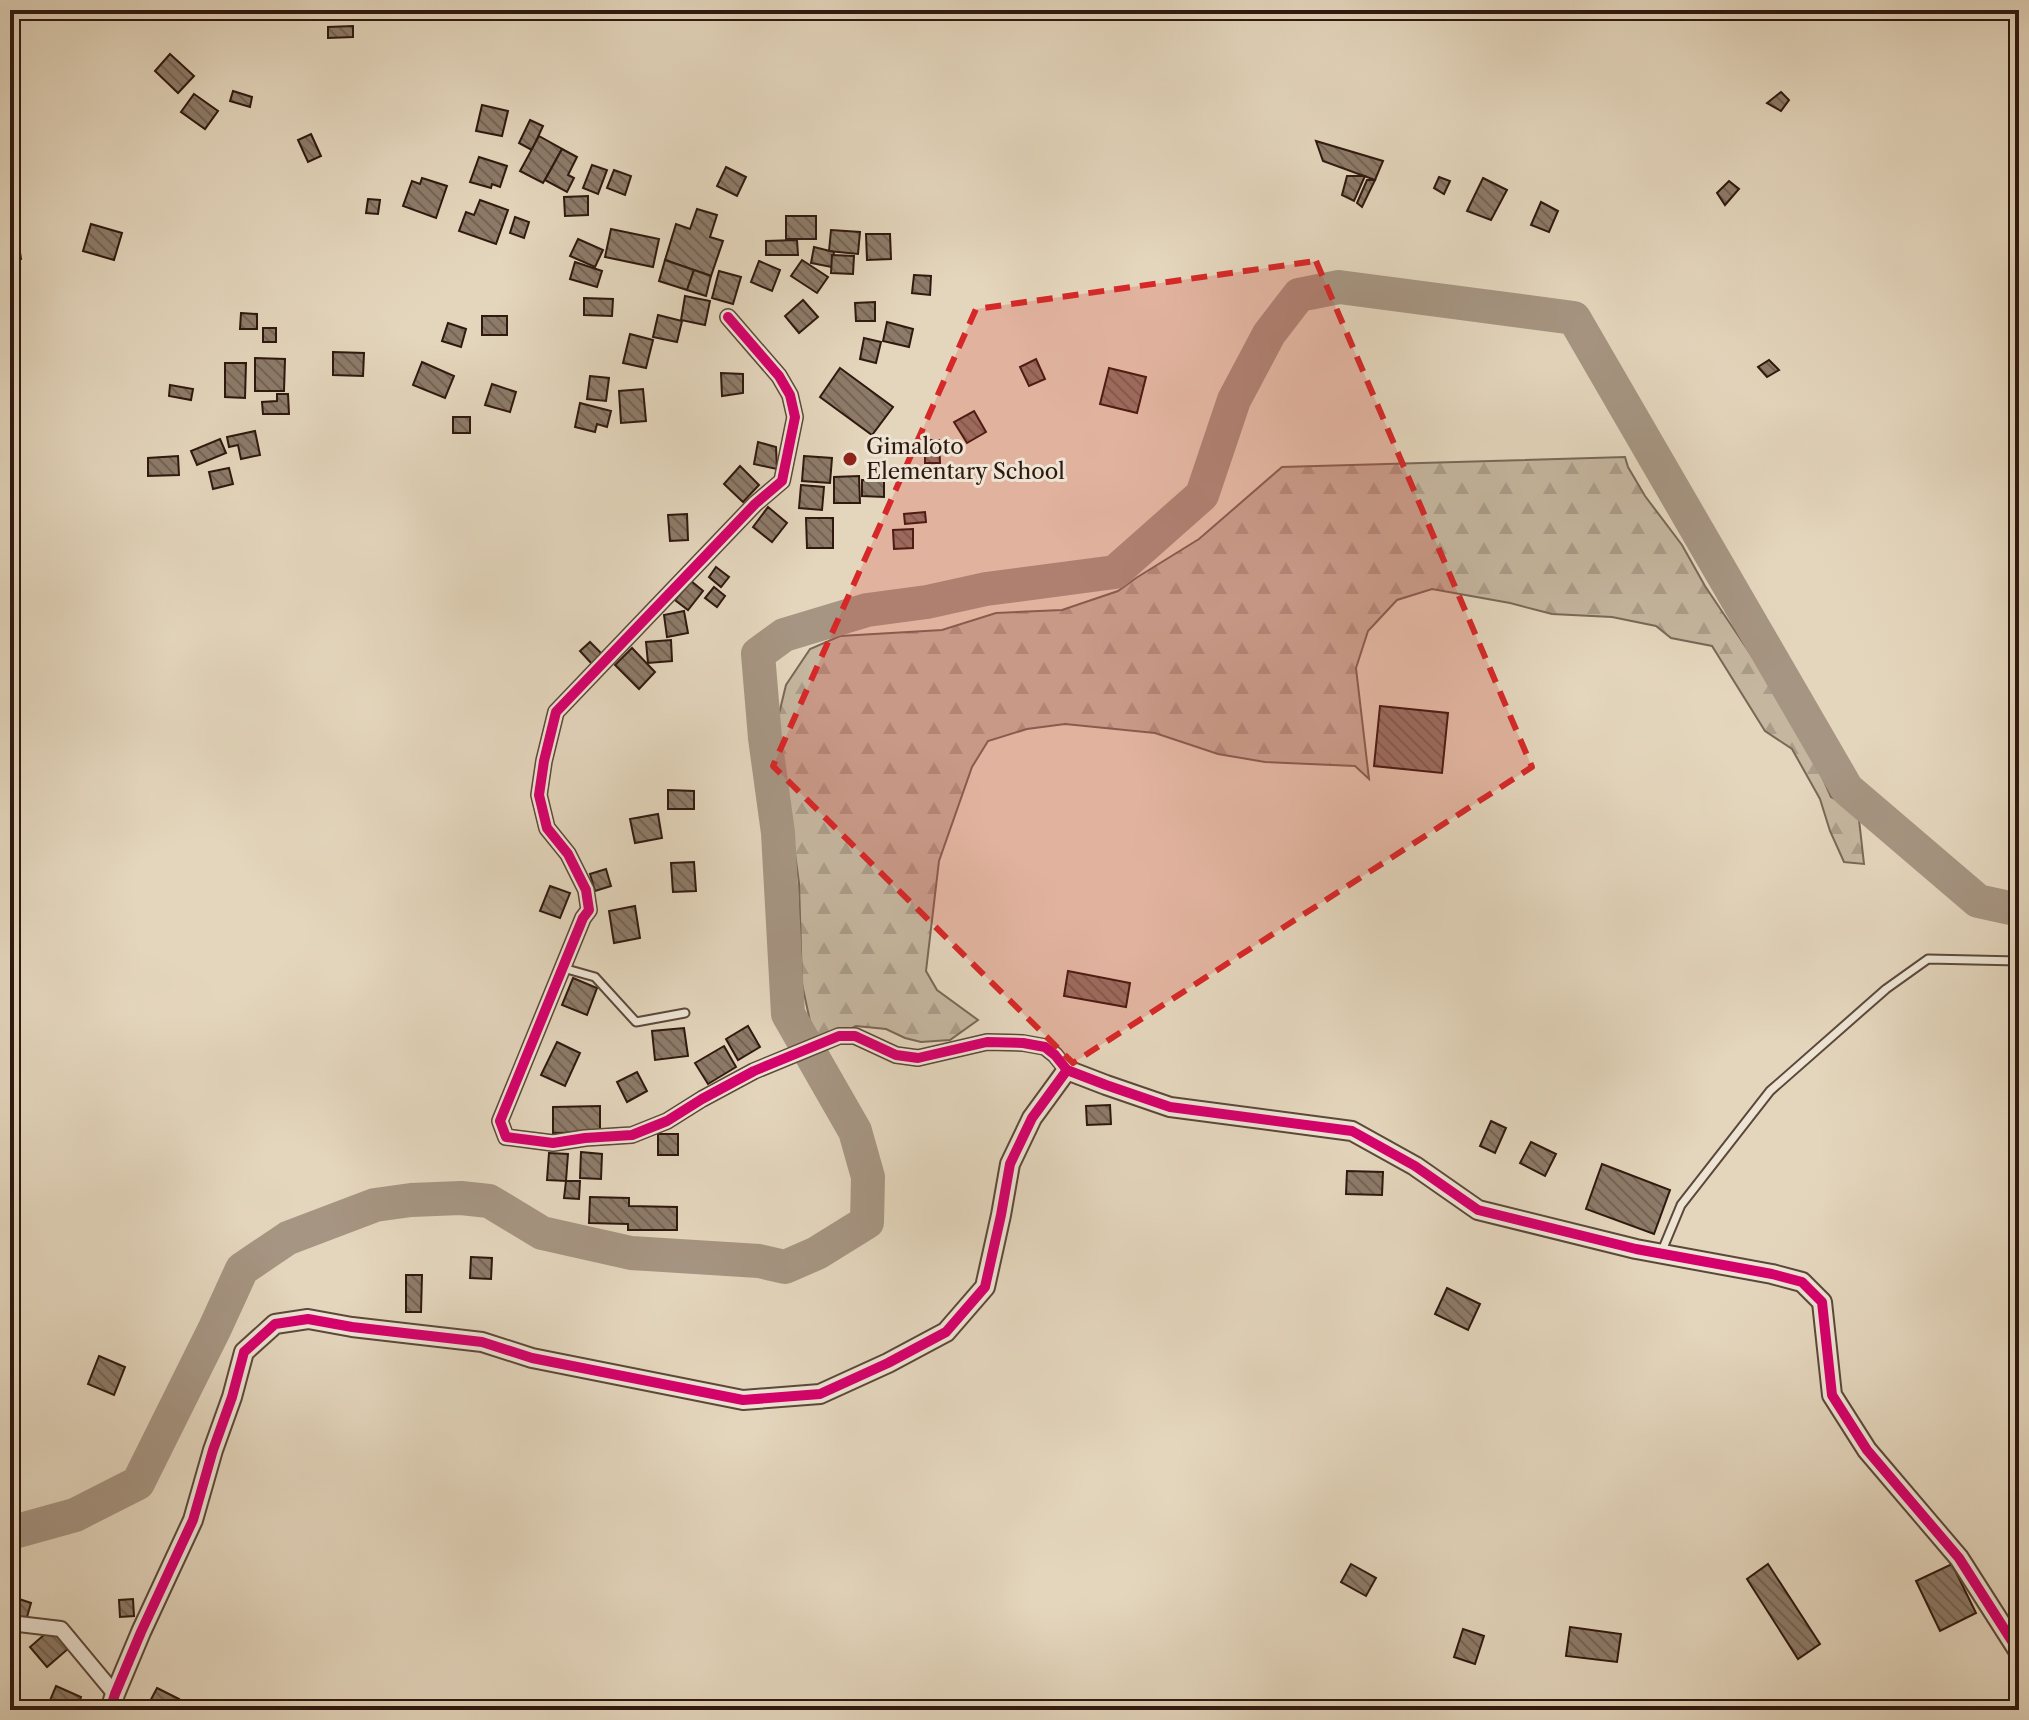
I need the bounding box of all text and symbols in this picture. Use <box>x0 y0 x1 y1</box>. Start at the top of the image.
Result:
place label: Gimaloto Elementary School <box>866 433 1065 485</box>
marker: Gimaloto Elementary School <box>841 450 859 468</box>

